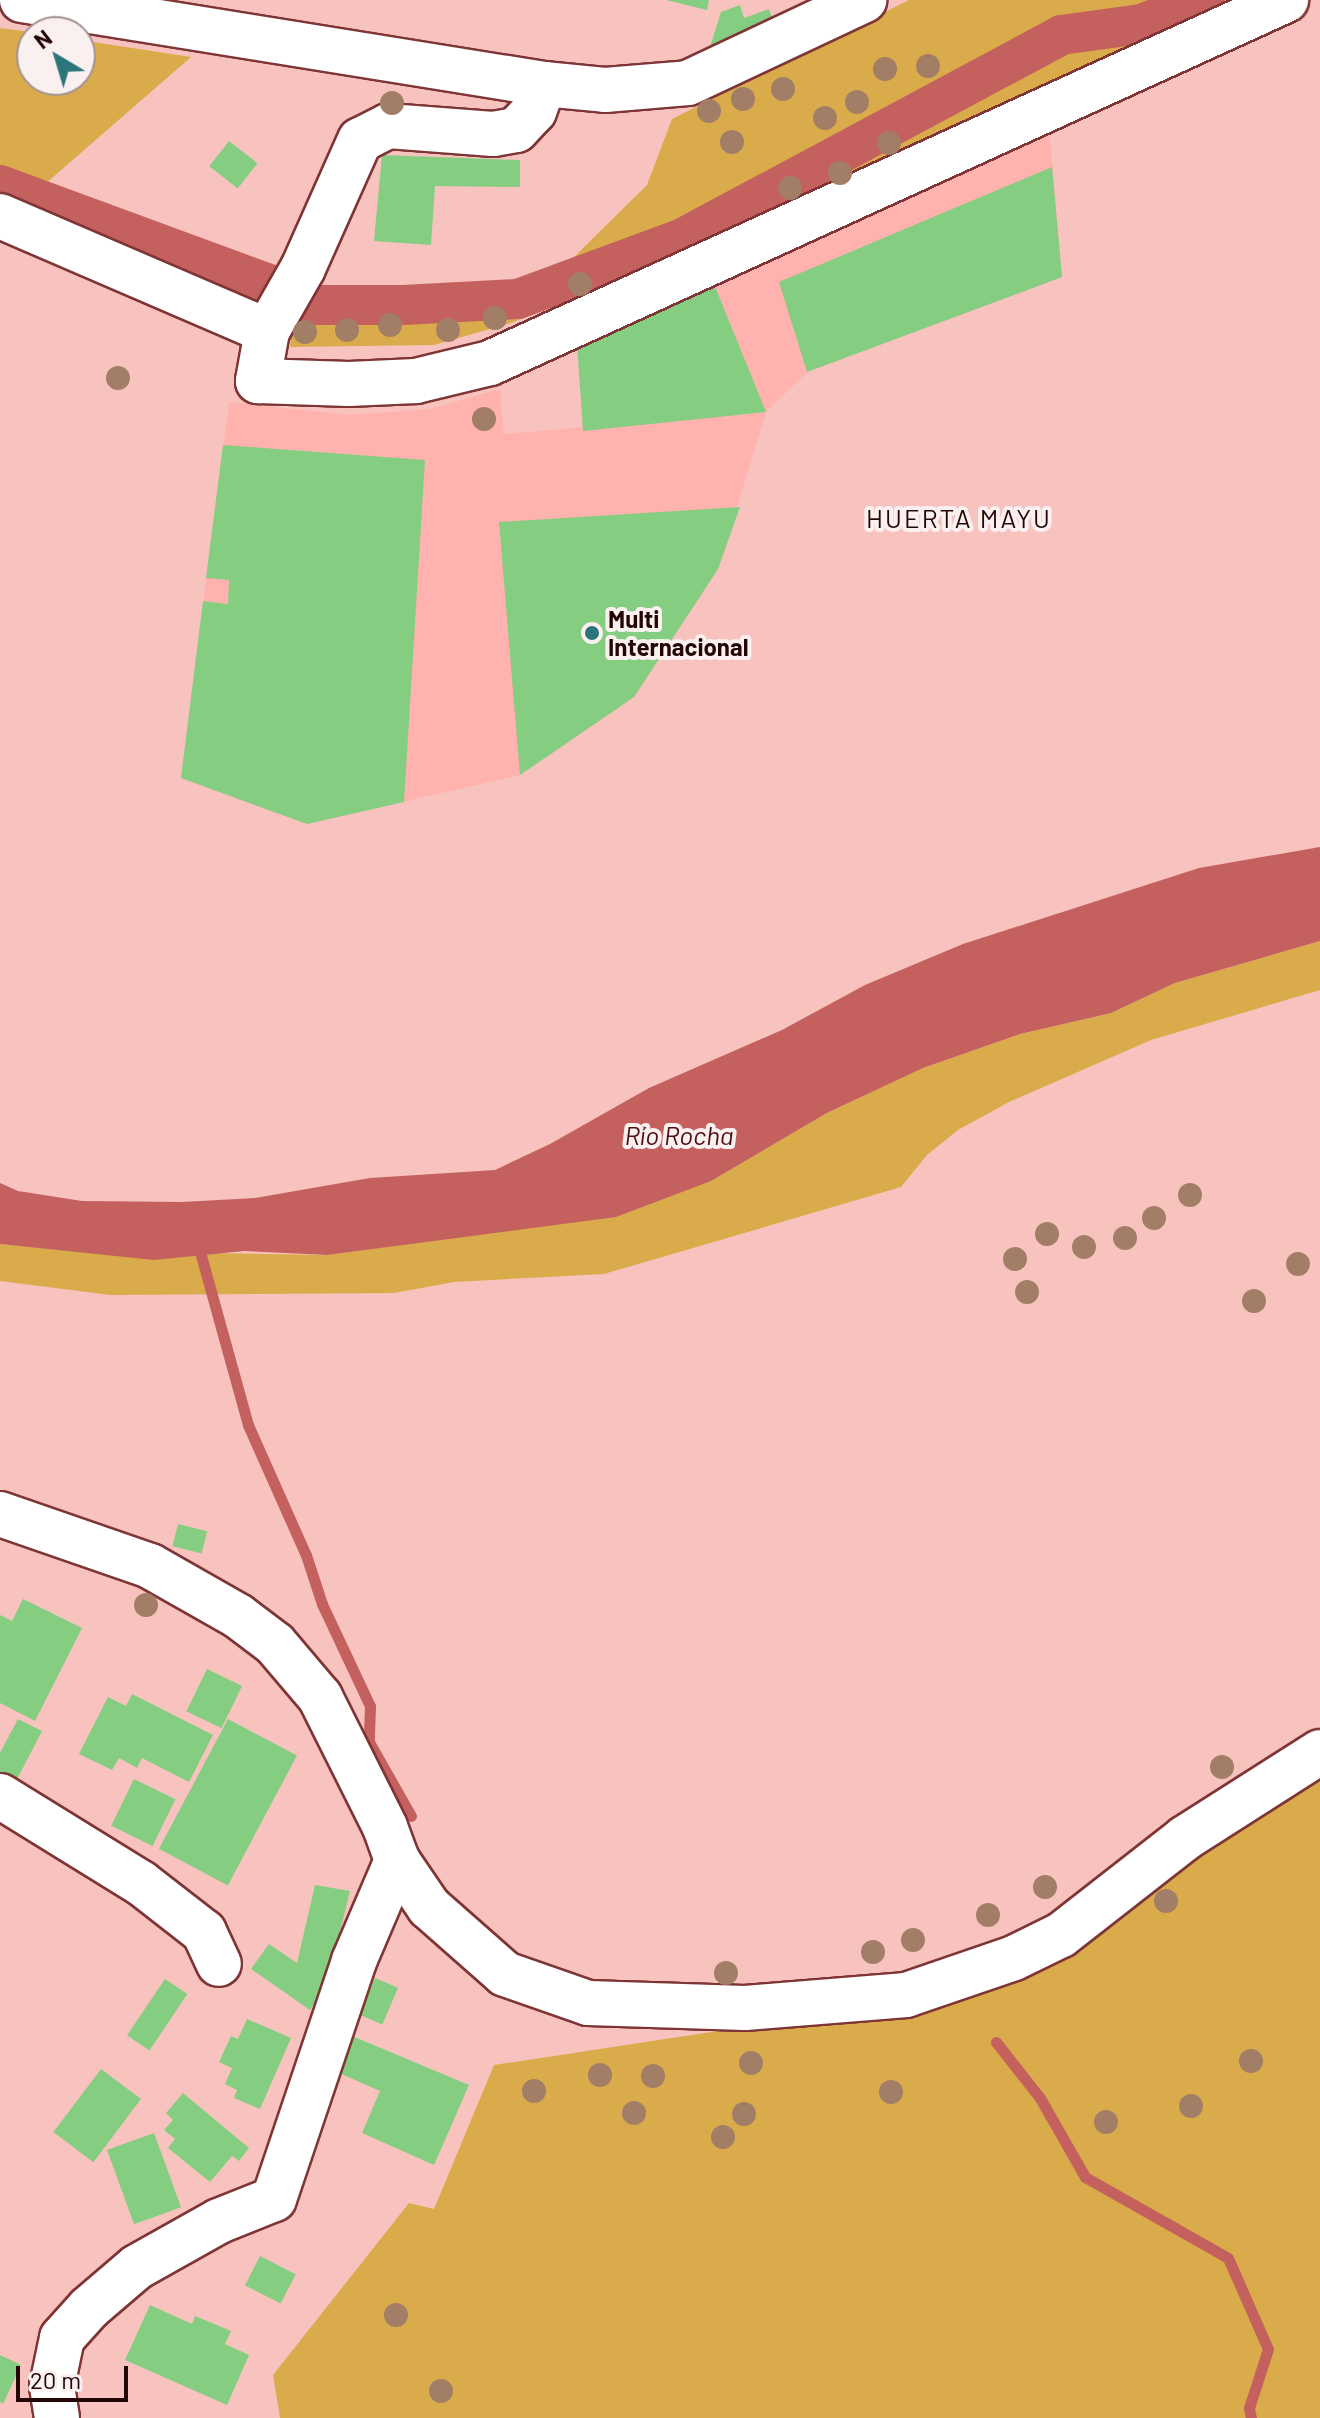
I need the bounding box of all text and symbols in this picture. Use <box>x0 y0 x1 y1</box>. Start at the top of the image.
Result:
north arrow <box>16 16 96 96</box>
text: N <box>29 24 56 53</box>
district label: HUERTA MAYU <box>866 502 1052 534</box>
place label: Multi Internacional <box>608 605 749 661</box>
marker: Multi Internacional <box>583 624 601 642</box>
water label: Río Rocha <box>624 1119 734 1151</box>
scale bar <box>20 2350 132 2400</box>
text: 20 m <box>30 2365 81 2394</box>

